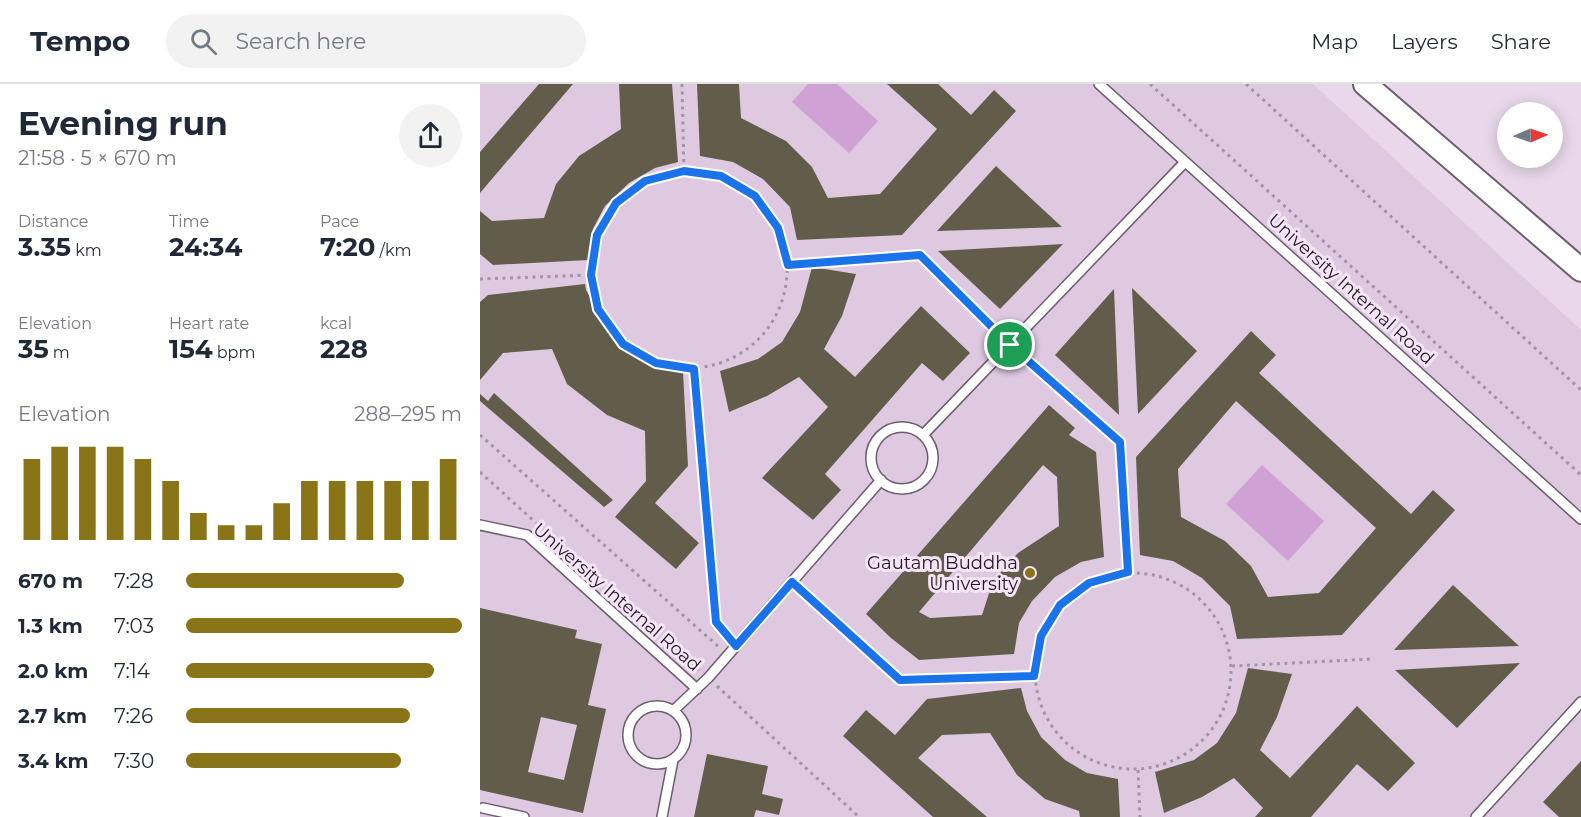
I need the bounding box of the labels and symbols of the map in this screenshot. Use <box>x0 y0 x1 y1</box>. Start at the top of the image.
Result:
north arrow <box>1497 102 1563 168</box>
street label: University Internal Road <box>1264 209 1438 369</box>
pin <box>984 319 1035 370</box>
street label: University Internal Road <box>529 518 705 676</box>
place label: Gautam Buddha University <box>867 552 1018 595</box>
marker: Gautam Buddha University <box>1023 566 1037 580</box>

